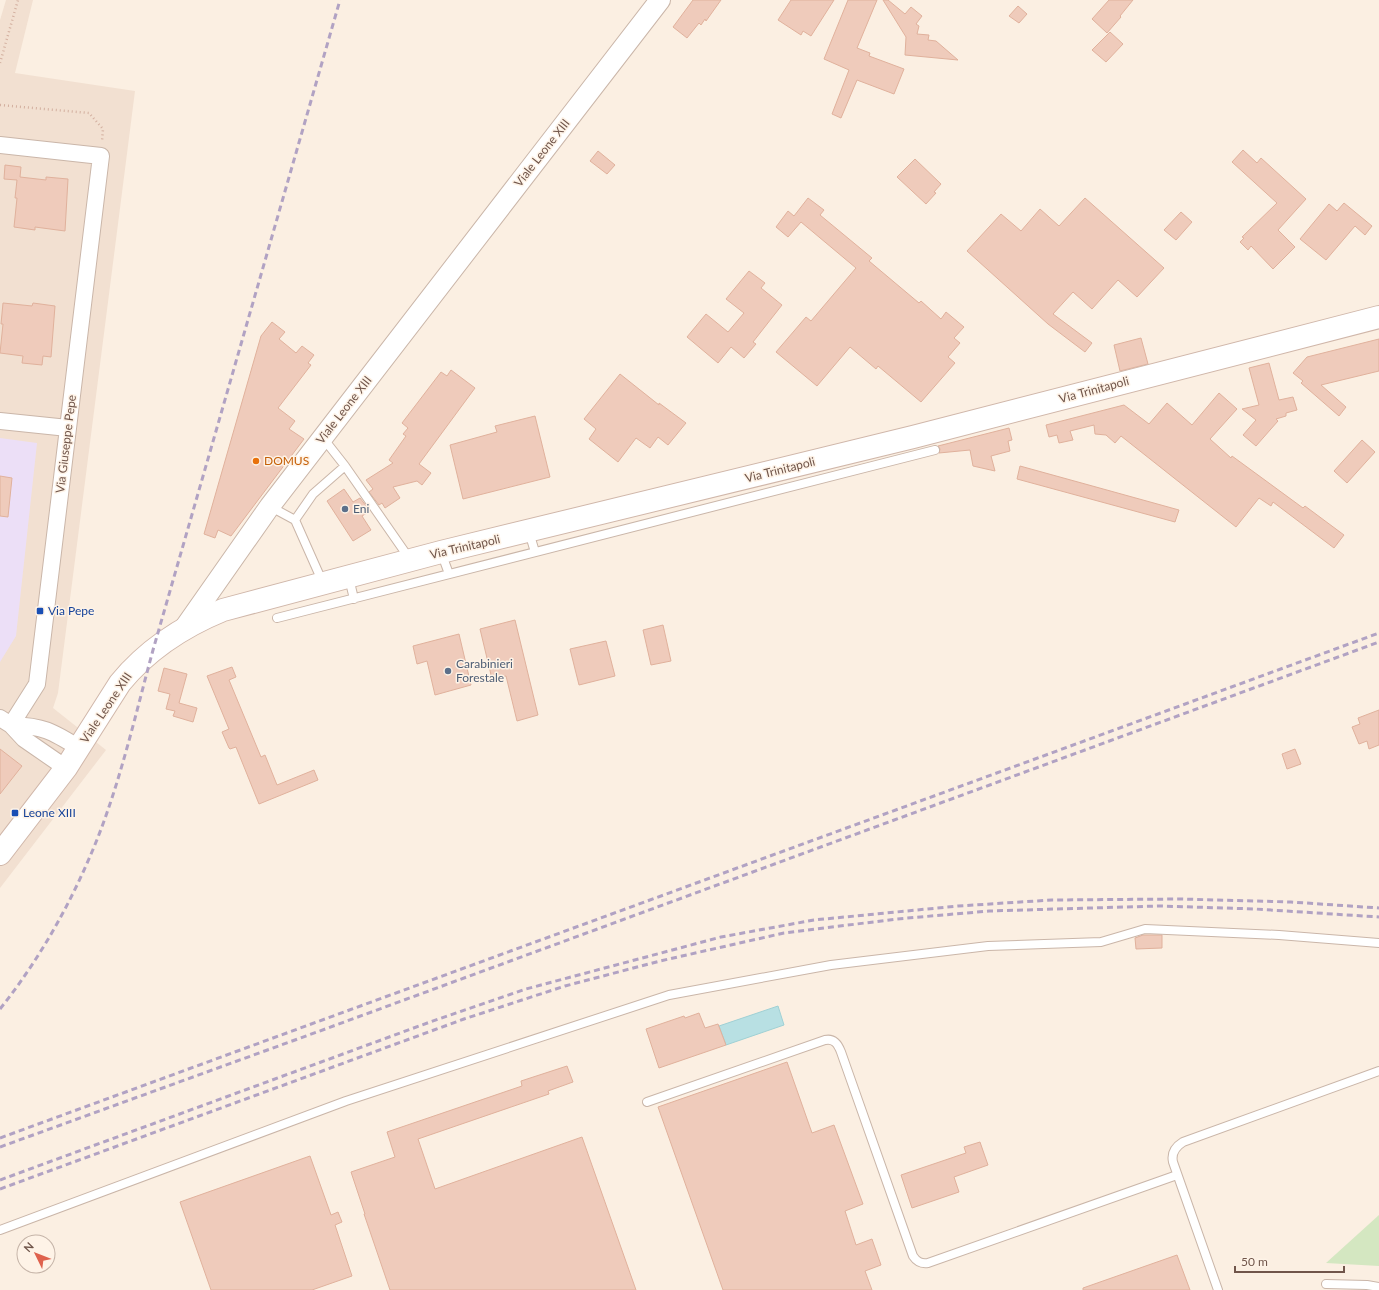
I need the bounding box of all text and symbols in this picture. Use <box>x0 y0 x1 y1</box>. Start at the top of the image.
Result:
street label: Viale Leone XIII <box>510 116 573 190</box>
street label: Viale Leone XIII <box>312 373 375 447</box>
street label: Via Trinitapoli <box>1057 373 1131 406</box>
street label: Via Giuseppe Pepe <box>52 394 79 494</box>
place label: DOMUS <box>264 453 309 468</box>
street label: Via Trinitapoli <box>743 454 817 485</box>
marker: DOMUS <box>251 456 261 466</box>
place label: Eni <box>353 501 369 516</box>
marker: Eni <box>340 504 350 514</box>
street label: Via Trinitapoli <box>428 531 502 562</box>
place label: Via Pepe <box>48 603 94 618</box>
marker: Via Pepe <box>35 606 45 616</box>
place label: Carabinieri Forestale <box>456 656 513 685</box>
marker: Carabinieri Forestale <box>443 666 453 676</box>
street label: Viale Leone XIII <box>76 670 135 746</box>
place label: Leone XIII <box>23 805 76 820</box>
marker: Leone XIII <box>10 808 20 818</box>
north arrow <box>16 1234 56 1274</box>
text: N <box>21 1239 36 1254</box>
scale bar <box>1235 1248 1344 1274</box>
text: 50 m <box>1241 1254 1268 1269</box>

